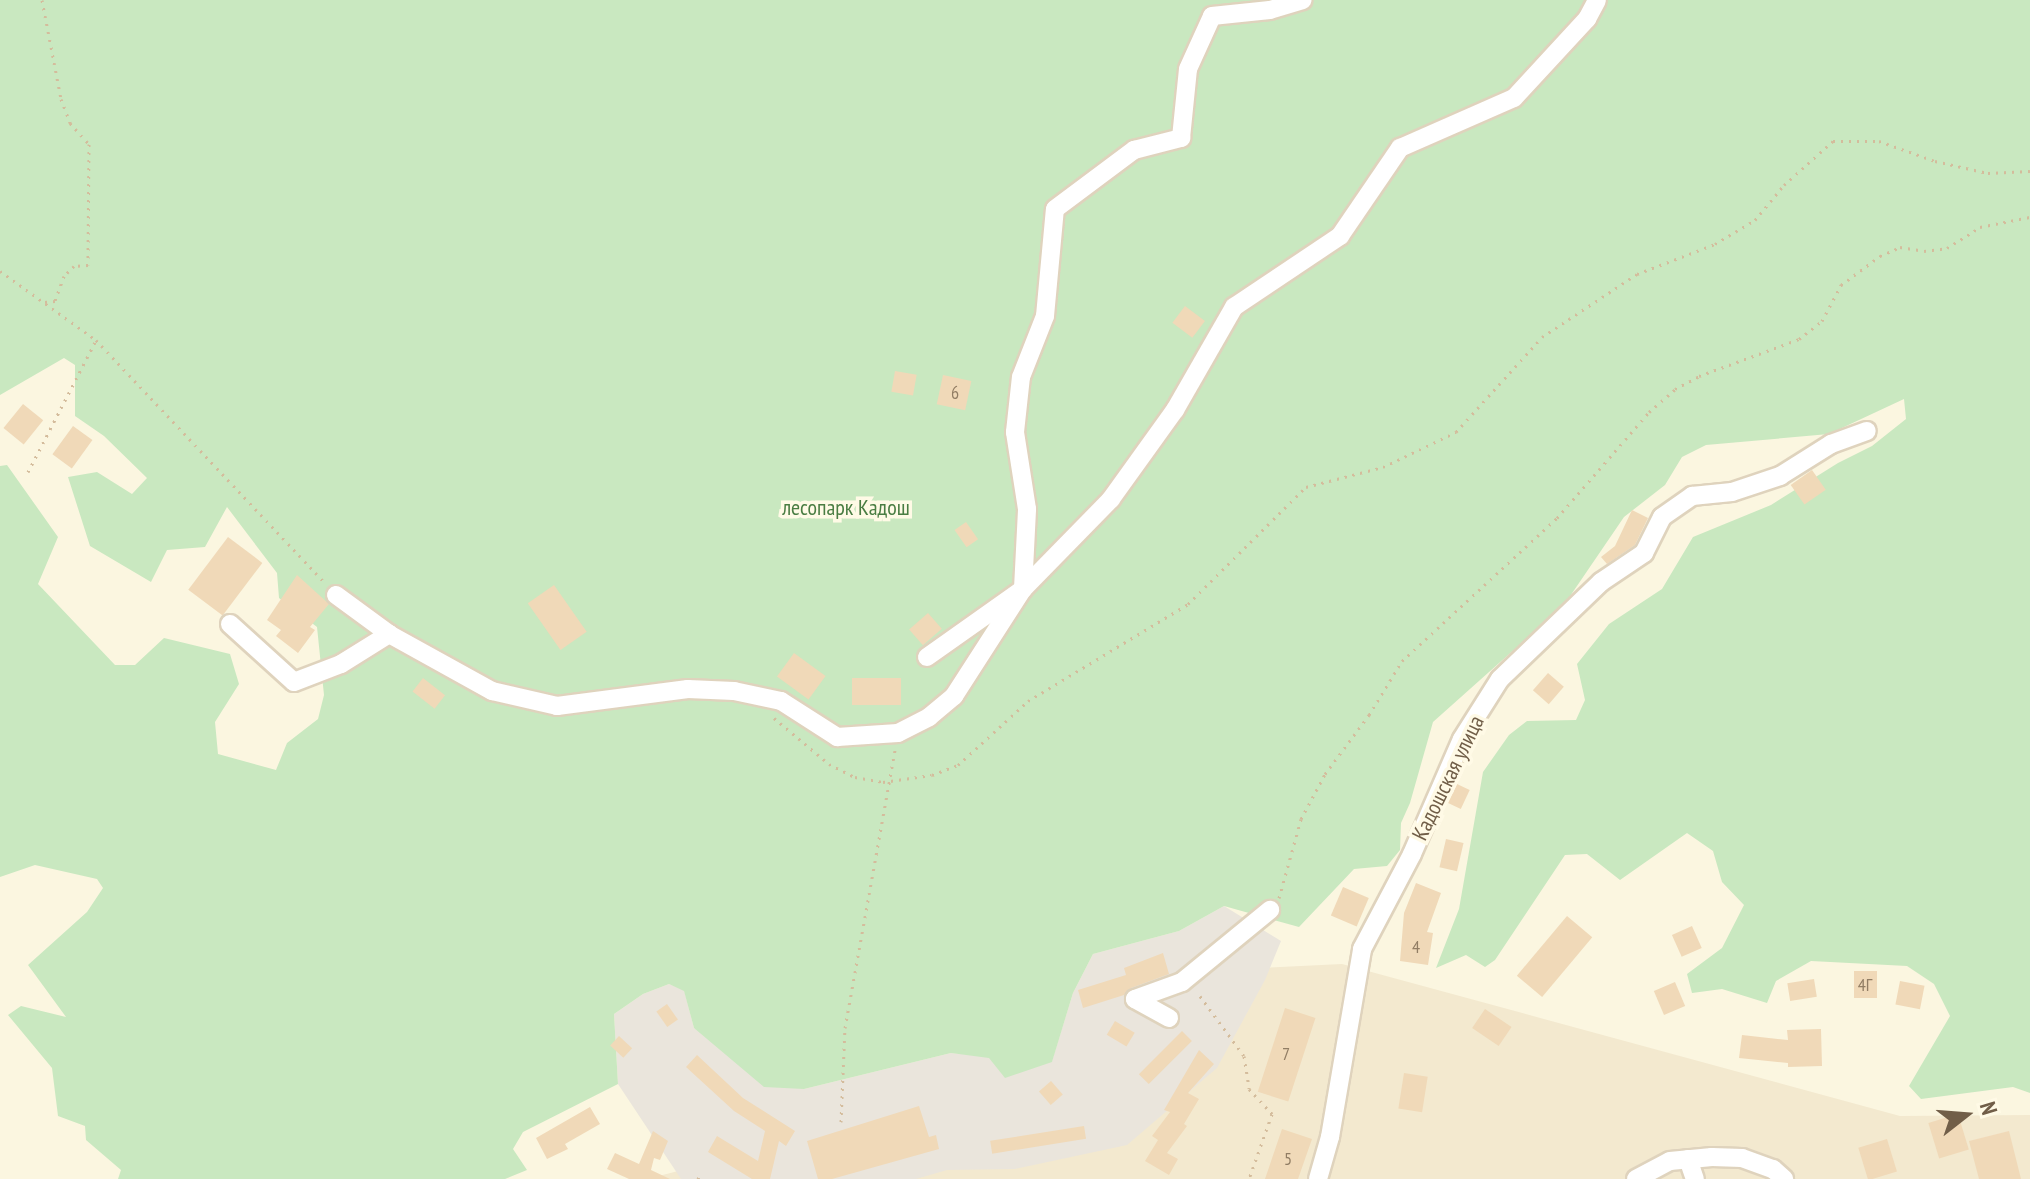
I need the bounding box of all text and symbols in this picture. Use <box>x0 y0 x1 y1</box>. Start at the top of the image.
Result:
house number: 6 <box>951 382 959 404</box>
park label: лесопарк Кадош <box>782 495 910 521</box>
street label: Кадошская улица <box>1406 711 1490 845</box>
house number: 4 <box>1412 936 1420 958</box>
house number: 4Г <box>1858 974 1872 996</box>
house number: 7 <box>1282 1043 1290 1065</box>
north arrow <box>1926 1075 2006 1155</box>
text: N <box>1974 1098 2004 1118</box>
house number: 5 <box>1284 1148 1292 1170</box>

